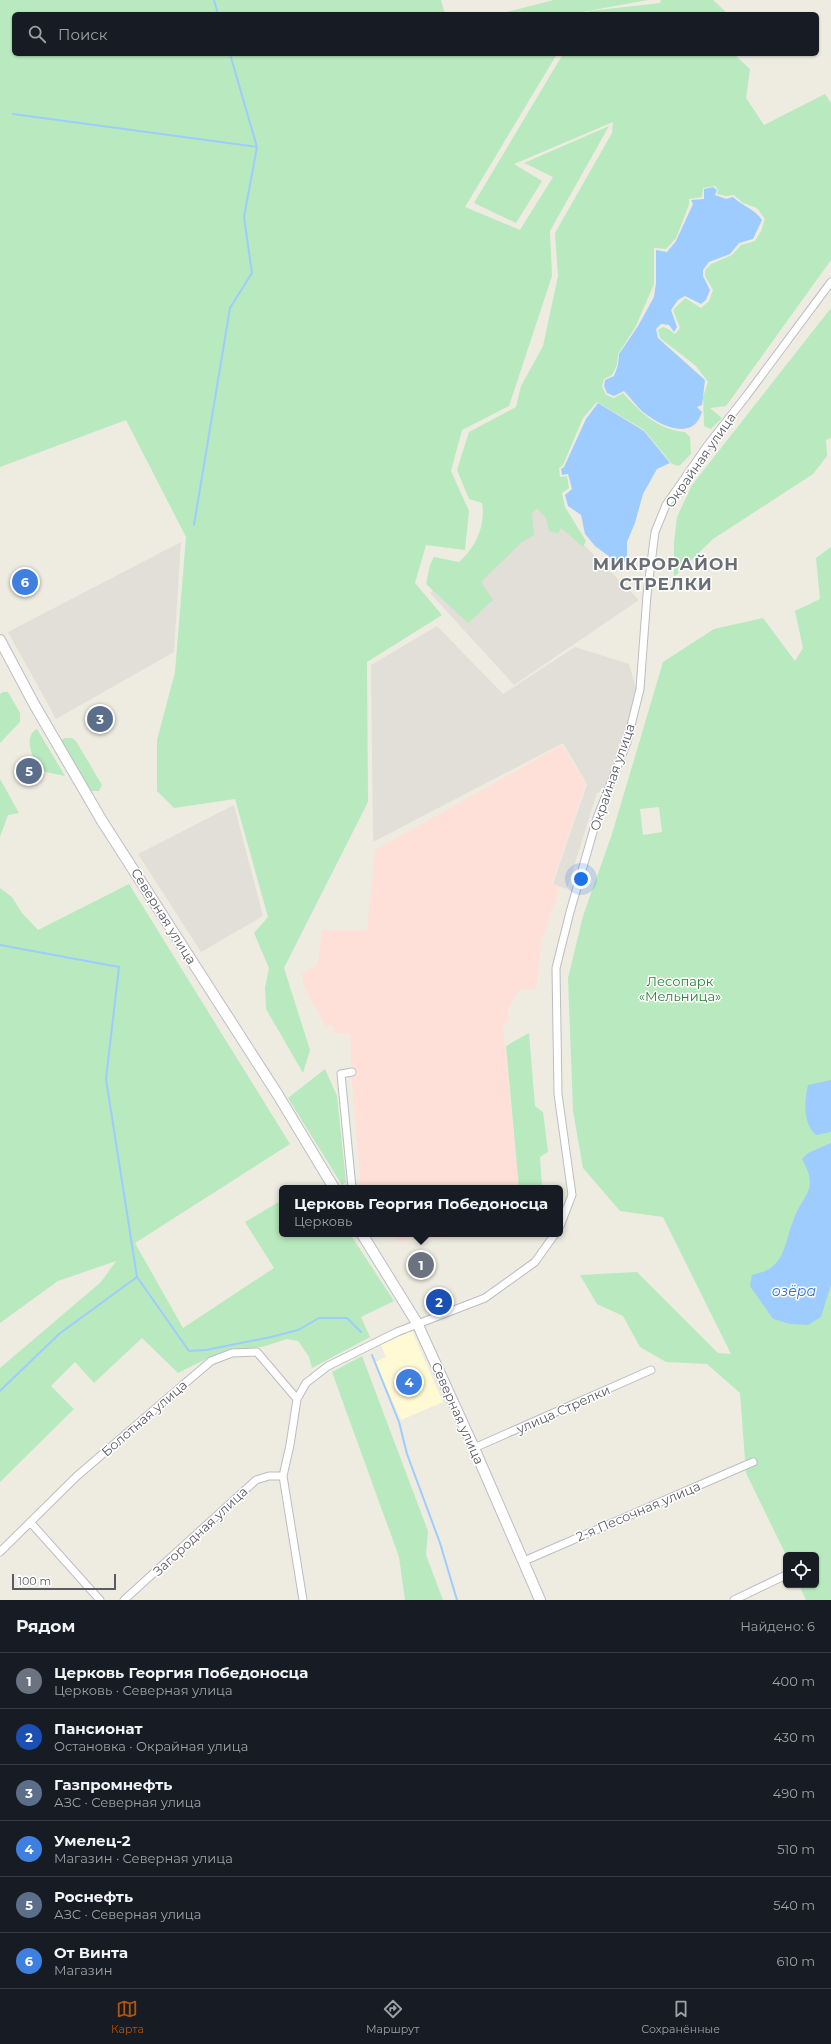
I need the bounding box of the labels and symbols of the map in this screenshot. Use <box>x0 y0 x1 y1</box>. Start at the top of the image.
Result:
street label: Окрайная улица <box>661 409 739 511</box>
district label: МИКРОРАЙОН СТРЕЛКИ <box>593 554 739 594</box>
pin: 6 <box>12 567 38 597</box>
pin: 3 <box>87 704 113 734</box>
street label: Окрайная улица <box>586 721 638 833</box>
pin: 5 <box>16 756 42 786</box>
street label: Северная улица <box>128 865 200 967</box>
your location <box>571 869 591 889</box>
park label: Лесопарк «Мельница» <box>639 973 721 1004</box>
pin: 1 <box>408 1250 434 1280</box>
water label: озёра <box>772 1282 816 1300</box>
pin: 2 <box>426 1287 452 1317</box>
street label: Северная улица <box>428 1359 488 1467</box>
pin: 4 <box>396 1367 422 1397</box>
street label: Болотная улица <box>98 1376 190 1460</box>
street label: улица Стрелки <box>513 1381 612 1437</box>
street label: 2-я Песочная улица <box>573 1478 703 1544</box>
street label: Загородная улица <box>149 1483 251 1579</box>
scale bar <box>12 1572 116 1591</box>

